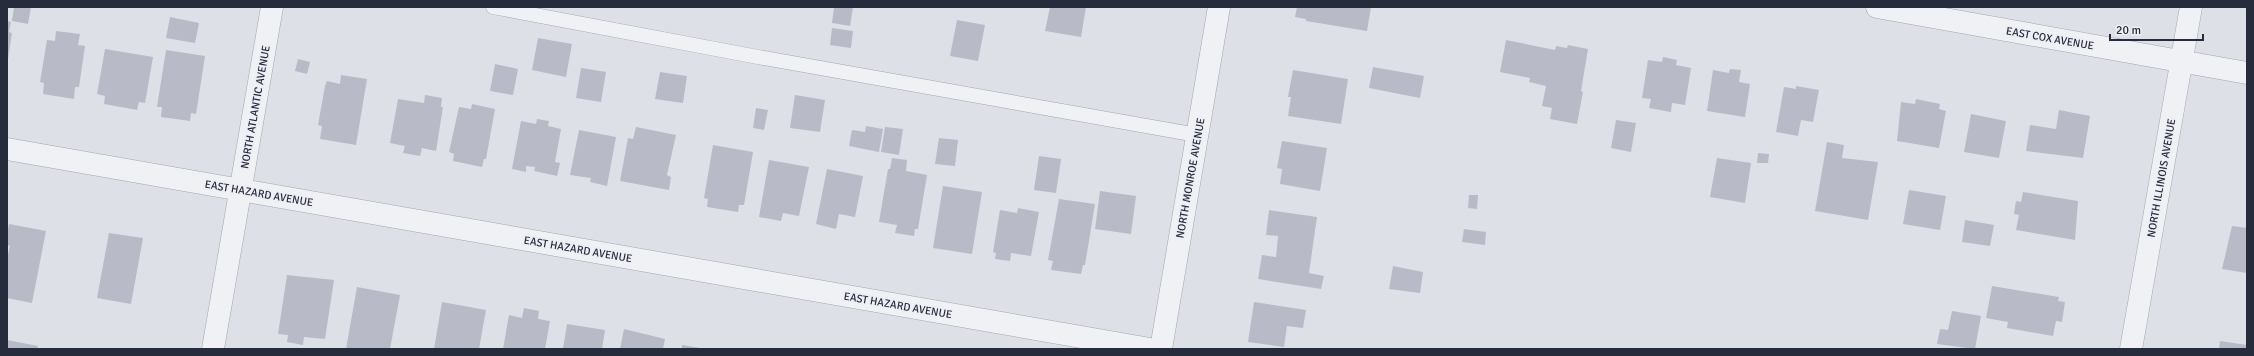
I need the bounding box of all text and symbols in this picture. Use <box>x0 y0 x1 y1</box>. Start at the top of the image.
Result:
scale bar <box>2110 16 2203 42</box>
text: 20 m <box>2116 23 2141 38</box>
street label: EAST COX AVENUE <box>2005 24 2095 53</box>
street label: NORTH ATLANTIC AVENUE <box>238 44 273 170</box>
street label: NORTH MONROE AVENUE <box>1173 117 1207 239</box>
street label: NORTH ILLINOIS AVENUE <box>2145 118 2178 239</box>
street label: EAST HAZARD AVENUE <box>204 178 314 209</box>
street label: EAST HAZARD AVENUE <box>523 234 633 265</box>
street label: EAST HAZARD AVENUE <box>843 290 953 321</box>

